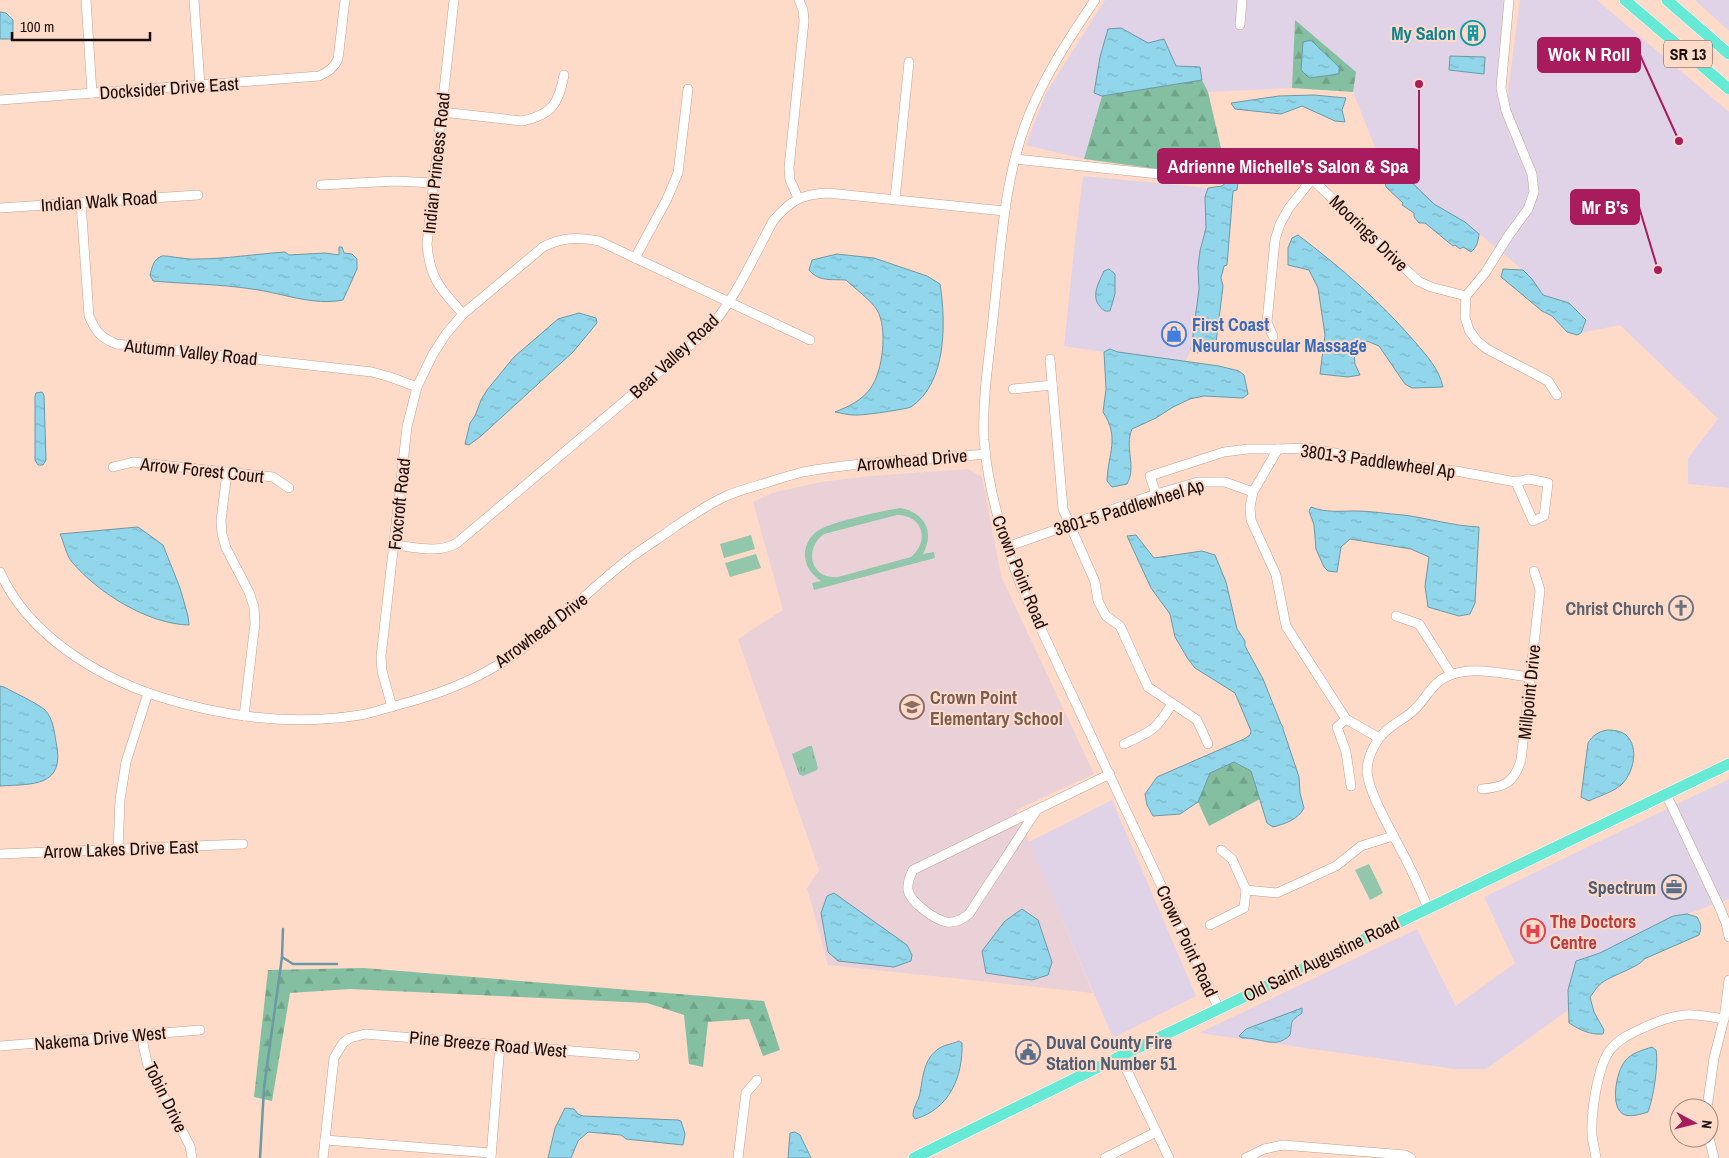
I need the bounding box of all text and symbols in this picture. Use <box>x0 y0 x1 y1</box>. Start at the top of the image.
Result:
scale bar <box>12 10 150 42</box>
text: 100 m <box>20 16 54 37</box>
building icon: My Salon <box>1460 20 1486 46</box>
place label: My Salon <box>1391 21 1456 46</box>
callout: Wok N Roll <box>1538 38 1640 72</box>
text: Wok N Roll <box>1548 41 1630 67</box>
road number: SR 13 <box>1664 41 1712 68</box>
street label: Docksider Drive East <box>99 71 239 105</box>
street label: Indian Princess Road <box>416 91 456 235</box>
callout: Adrienne Michelle's Salon & Spa <box>1158 149 1419 183</box>
text: Adrienne Michelle's Salon & Spa <box>1168 153 1409 179</box>
street label: Indian Walk Road <box>40 184 158 218</box>
street label: Moorings Drive <box>1324 189 1414 277</box>
callout: Mr B’s <box>1571 190 1639 224</box>
text: Mr B’s <box>1581 194 1629 220</box>
street label: Bear Valley Road <box>624 308 724 404</box>
place label: First Coast Neuromuscular Massage <box>1192 312 1367 358</box>
shop icon: First Coast Neuromuscular Massage <box>1161 321 1187 347</box>
street label: Autumn Valley Road <box>122 332 259 371</box>
street label: 3801-3 Paddlewheel Ap <box>1299 438 1457 484</box>
street label: Arrowhead Drive <box>855 443 968 477</box>
street label: Arrow Forest Court <box>138 451 265 489</box>
street label: Foxcroft Road <box>382 457 416 551</box>
street label: 3801-5 Paddlewheel Ap <box>1051 472 1207 542</box>
street label: Crown Point Road <box>986 511 1054 633</box>
street label: Arrowhead Drive <box>488 587 593 674</box>
church icon: Christ Church <box>1668 595 1694 621</box>
place label: Christ Church <box>1566 596 1664 621</box>
street label: Millpoint Drive <box>1512 643 1546 741</box>
place label: Crown Point Elementary School <box>930 685 1063 731</box>
school or university icon: Crown Point Elementary School <box>899 694 925 720</box>
street label: Arrow Lakes Drive East <box>42 834 199 864</box>
office icon: Spectrum <box>1661 874 1687 900</box>
place label: Spectrum <box>1588 875 1656 900</box>
street label: Crown Point Road <box>1150 881 1224 1001</box>
place label: The Doctors Centre <box>1550 909 1636 955</box>
street label: Old Saint Augustine Road <box>1239 910 1403 1008</box>
hospital icon: The Doctors Centre <box>1520 918 1546 944</box>
street label: Nakema Drive West <box>33 1020 167 1056</box>
street label: Pine Breeze Road West <box>408 1025 568 1063</box>
place label: Duval County Fire Station Number 51 <box>1046 1030 1177 1076</box>
public building icon: Duval County Fire Station Number 51 <box>1015 1039 1041 1065</box>
street label: Tobin Drive <box>138 1058 194 1136</box>
north arrow <box>1669 1098 1719 1148</box>
text: N <box>1697 1119 1716 1130</box>

